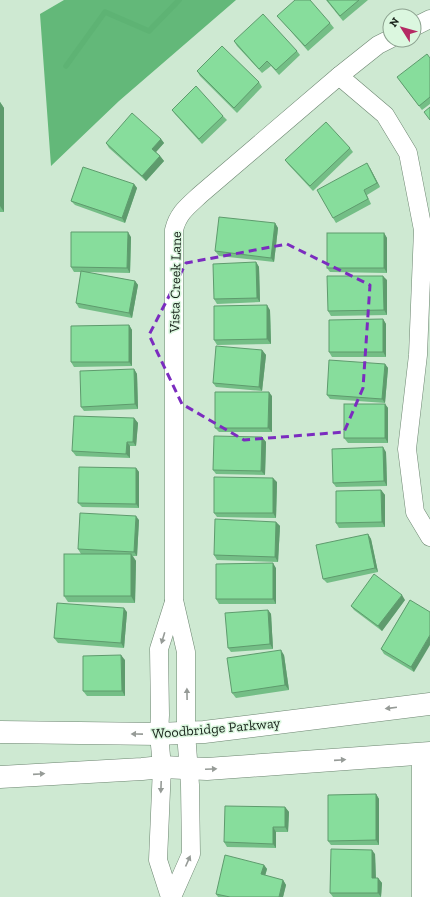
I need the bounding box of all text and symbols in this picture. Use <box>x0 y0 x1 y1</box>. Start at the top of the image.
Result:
north arrow <box>382 8 422 48</box>
text: N <box>387 15 403 30</box>
street label: Vista Creek Lane <box>166 231 185 334</box>
one-way arrow <box>160 632 166 644</box>
one-way arrow <box>184 687 190 700</box>
one-way arrow <box>385 704 397 711</box>
street label: Woodbridge Parkway <box>151 714 282 743</box>
one-way arrow <box>130 731 143 737</box>
one-way arrow <box>334 756 346 763</box>
one-way arrow <box>205 765 217 772</box>
one-way arrow <box>33 771 45 778</box>
one-way arrow <box>158 781 164 794</box>
one-way arrow <box>185 856 191 867</box>

